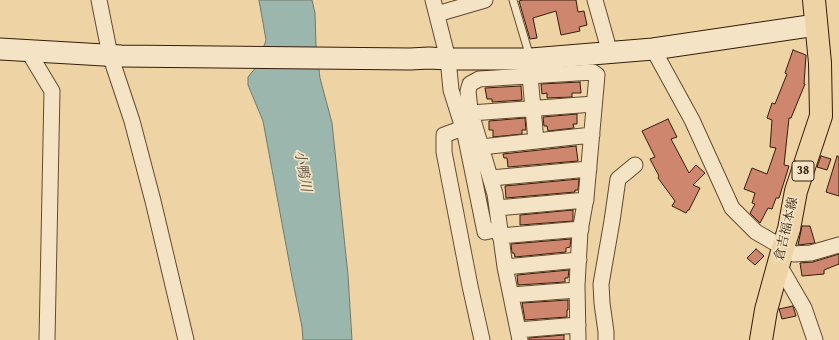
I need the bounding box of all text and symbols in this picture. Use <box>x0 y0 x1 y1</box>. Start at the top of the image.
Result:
water label: 小鴨川 <box>290 149 314 193</box>
road number: 38 <box>792 161 814 181</box>
street label: 倉吉福本線 <box>772 196 802 262</box>

